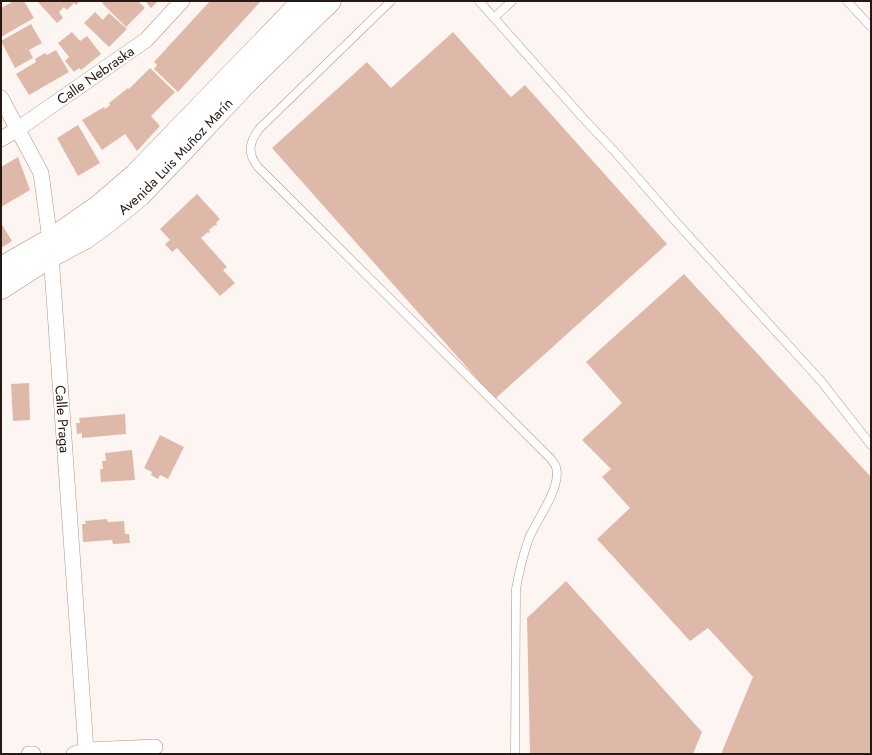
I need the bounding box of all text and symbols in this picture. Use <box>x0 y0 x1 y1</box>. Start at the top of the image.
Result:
street label: Calle Nebraska <box>53 41 138 109</box>
street label: Avenida Luis Muñoz Marín <box>114 93 237 219</box>
street label: Calle Praga <box>50 384 75 454</box>

